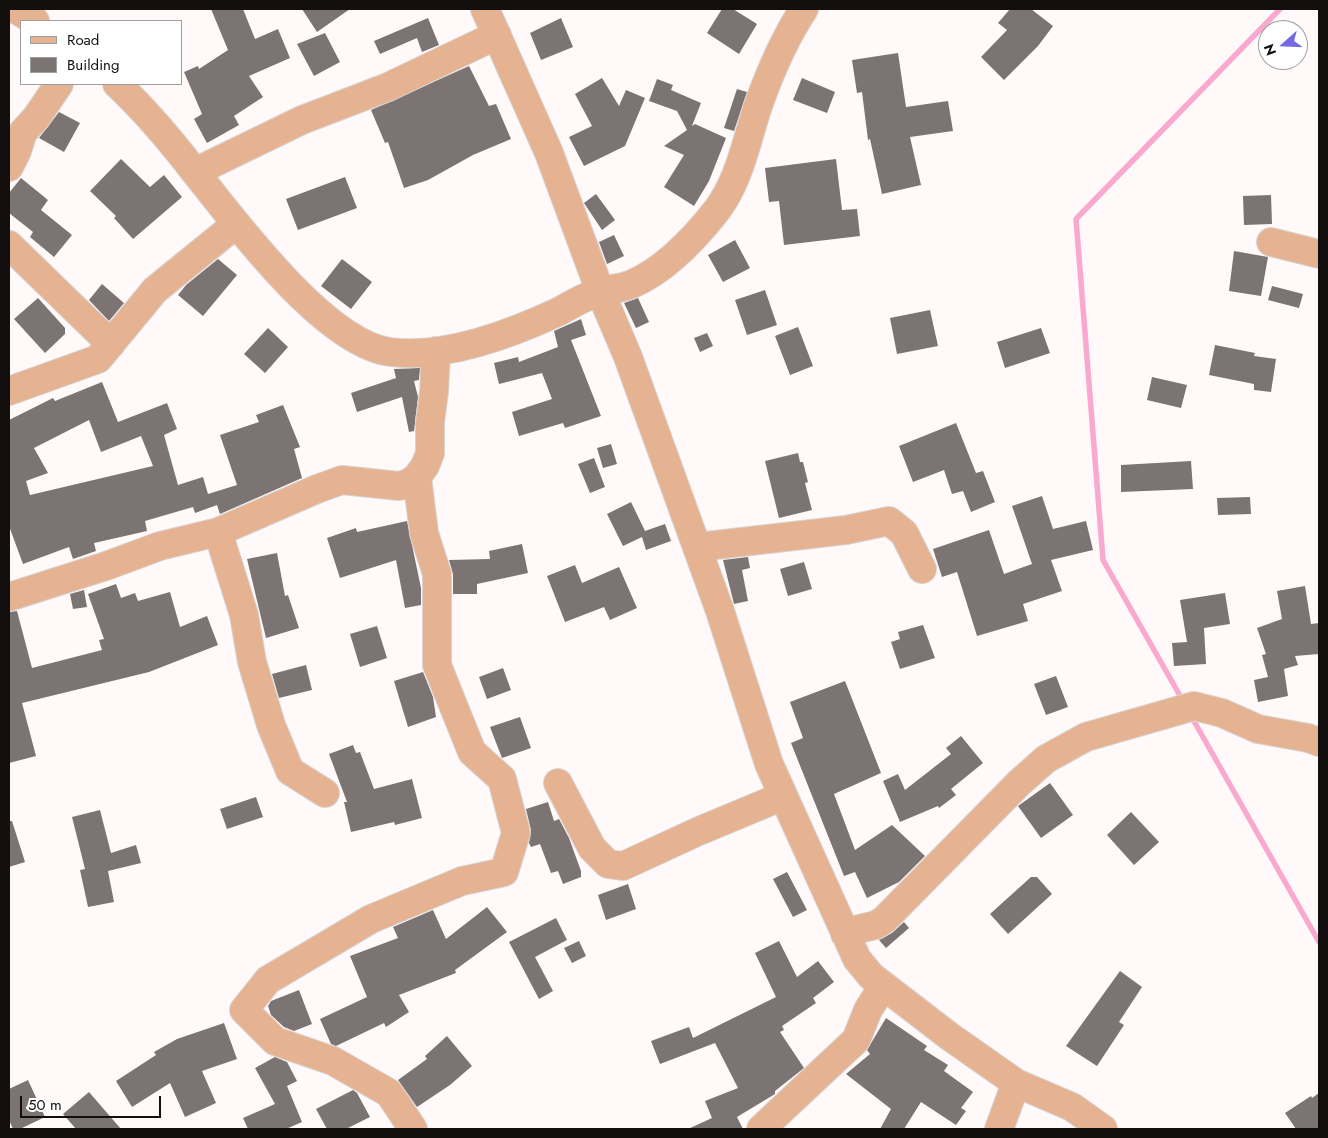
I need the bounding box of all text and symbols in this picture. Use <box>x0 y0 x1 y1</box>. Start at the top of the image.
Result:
legend <box>20 20 182 85</box>
north arrow <box>1258 20 1308 70</box>
text: Road <box>67 29 99 51</box>
text: N <box>1259 41 1281 58</box>
text: Building <box>67 54 119 76</box>
scale bar <box>22 1086 164 1118</box>
text: 50 m <box>28 1094 62 1116</box>

